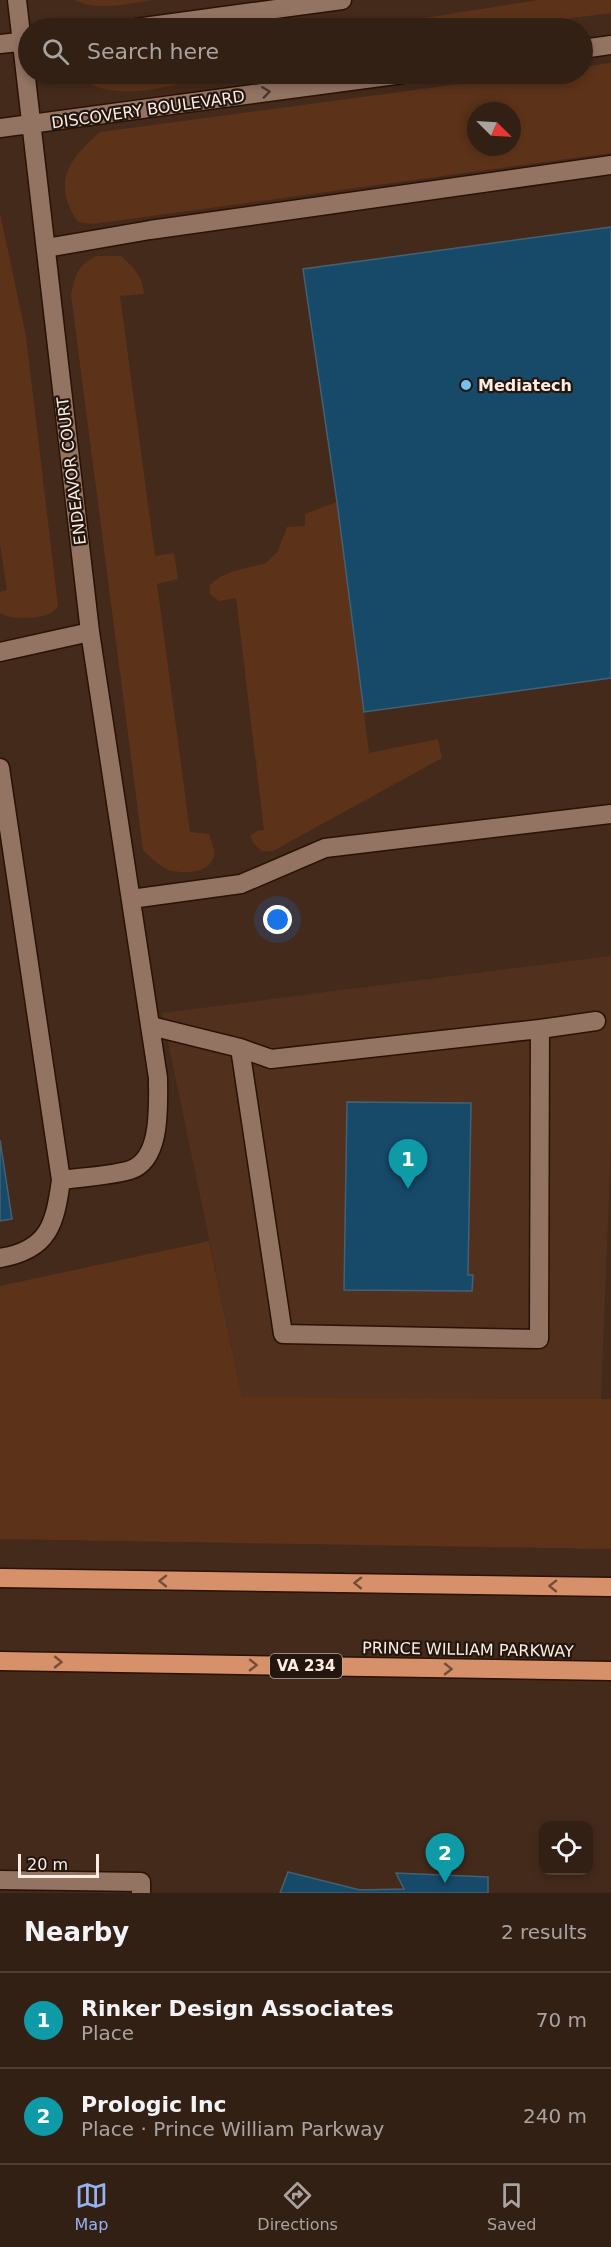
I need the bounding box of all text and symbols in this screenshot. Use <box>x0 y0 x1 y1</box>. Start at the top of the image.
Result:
search box <box>18 18 593 84</box>
icon: search <box>39 35 72 68</box>
text: Search here <box>87 39 219 64</box>
street label: DISCOVERY BOULEVARD <box>50 87 246 132</box>
one-way arrow <box>262 87 271 99</box>
north arrow <box>467 102 521 156</box>
place label: Mediatech <box>478 376 572 395</box>
marker: Mediatech <box>459 378 473 392</box>
street label: ENDEAVOR COURT <box>53 396 90 546</box>
your location <box>263 905 292 934</box>
pin: 1 <box>388 1140 428 1189</box>
one-way arrow <box>158 1574 167 1587</box>
one-way arrow <box>353 1577 362 1589</box>
one-way arrow <box>548 1580 557 1592</box>
street label: PRINCE WILLIAM PARKWAY <box>362 1638 574 1661</box>
road number: VA 234 <box>270 1654 342 1678</box>
one-way arrow <box>54 1656 63 1668</box>
one-way arrow <box>249 1659 258 1672</box>
one-way arrow <box>444 1662 453 1675</box>
map controls <box>539 1821 593 1875</box>
button: locate <box>539 1821 593 1875</box>
pin: 2 <box>426 1834 464 1883</box>
scale bar <box>18 1851 99 1878</box>
text: 20 m <box>27 1855 68 1874</box>
text: Nearby <box>24 1917 129 1947</box>
text: 2 results <box>501 1920 587 1944</box>
text: Rinker Design Associates <box>81 1996 394 2021</box>
text: 1 <box>37 2008 50 2032</box>
text: 70 m <box>536 2008 587 2032</box>
text: Place <box>81 2021 134 2045</box>
text: Prologic Inc <box>81 2092 227 2117</box>
text: 2 <box>37 2104 50 2128</box>
text: 240 m <box>523 2104 587 2128</box>
text: Place · Prince William Parkway <box>81 2117 384 2141</box>
tab: Map <box>75 2179 108 2234</box>
tab: Directions <box>257 2179 338 2234</box>
tab: Saved <box>487 2179 536 2234</box>

